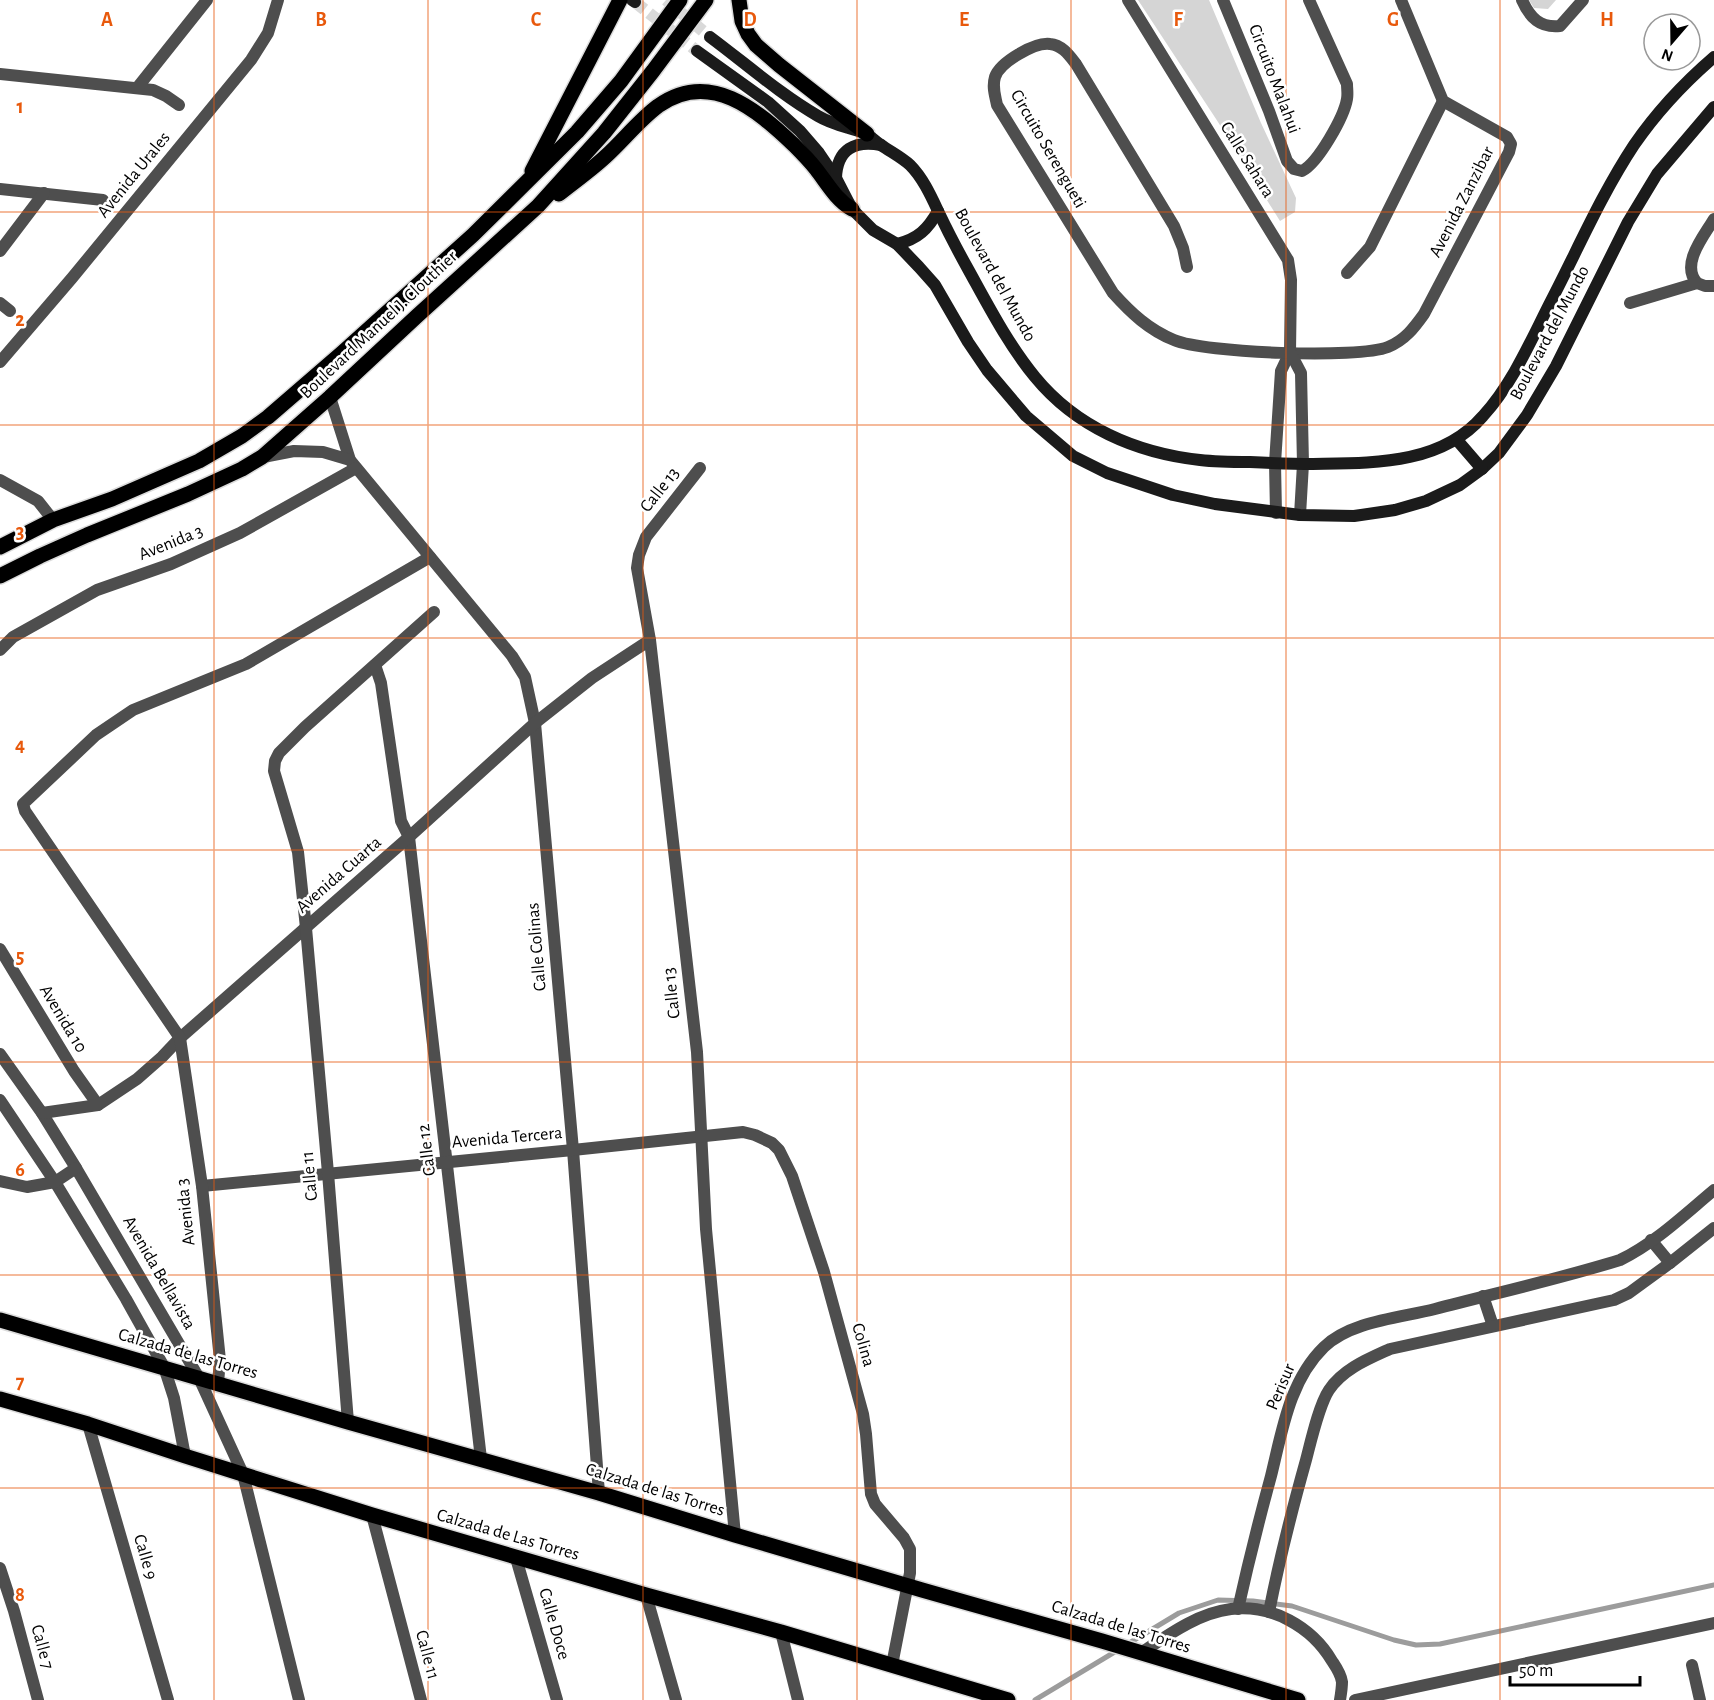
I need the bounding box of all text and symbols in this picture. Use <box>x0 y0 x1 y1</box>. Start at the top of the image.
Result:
text: A <box>101 10 113 30</box>
text: B <box>315 10 327 30</box>
text: C <box>531 10 542 30</box>
text: D <box>743 10 757 30</box>
text: E <box>959 10 969 30</box>
text: F <box>1173 10 1183 30</box>
text: G <box>1387 10 1399 30</box>
text: H <box>1600 10 1614 30</box>
north arrow <box>1642 12 1702 72</box>
street label: Circuito Malahui <box>1245 22 1303 136</box>
text: N <box>1659 46 1675 65</box>
street label: Circuito Serengueti <box>1007 87 1089 211</box>
text: 1 <box>16 97 24 117</box>
street label: Calle Sahara <box>1217 119 1277 201</box>
street label: Avenida Urales <box>94 129 174 221</box>
street label: Avenida Zanzibar <box>1426 143 1498 260</box>
street label: Boulevard del Mundo <box>951 205 1039 345</box>
street label: Boulevard Manuel J. Clouthier <box>297 247 461 402</box>
street label: Boulevard del Mundo <box>1507 263 1593 403</box>
text: 2 <box>15 310 25 330</box>
street label: Calle 13 <box>637 464 683 516</box>
text: 3 <box>16 522 24 542</box>
street label: Avenida 3 <box>136 522 206 564</box>
text: 4 <box>15 735 25 755</box>
street label: Avenida Cuarta <box>293 833 385 917</box>
street label: Calle Colinas <box>524 902 550 992</box>
text: 5 <box>16 947 24 967</box>
street label: Calle 13 <box>660 966 684 1020</box>
street label: Avenida 10 <box>36 982 90 1056</box>
street label: Calle 12 <box>415 1123 439 1177</box>
street label: Avenida Tercera <box>451 1124 563 1152</box>
street label: Calle 11 <box>299 1150 321 1202</box>
text: 6 <box>15 1160 25 1180</box>
street label: Avenida 3 <box>174 1178 198 1246</box>
street label: Avenida Bellavista <box>119 1213 199 1333</box>
street label: Colina <box>848 1321 878 1369</box>
street label: Calzada de las Torres <box>116 1325 260 1383</box>
street label: Perisur <box>1263 1361 1299 1413</box>
text: 7 <box>16 1372 25 1392</box>
street label: Calzada de las Torres <box>583 1460 727 1520</box>
street label: Calzada de Las Torres <box>435 1506 581 1564</box>
street label: Calle 9 <box>130 1532 160 1582</box>
text: 8 <box>15 1585 25 1605</box>
street label: Calle Doce <box>535 1586 573 1662</box>
street label: Calzada de las Torres <box>1049 1597 1193 1657</box>
street label: Calle 7 <box>27 1623 57 1671</box>
street label: Calle 11 <box>412 1628 442 1682</box>
scale bar <box>1510 1649 1640 1687</box>
text: 50 m <box>1519 1662 1553 1680</box>

